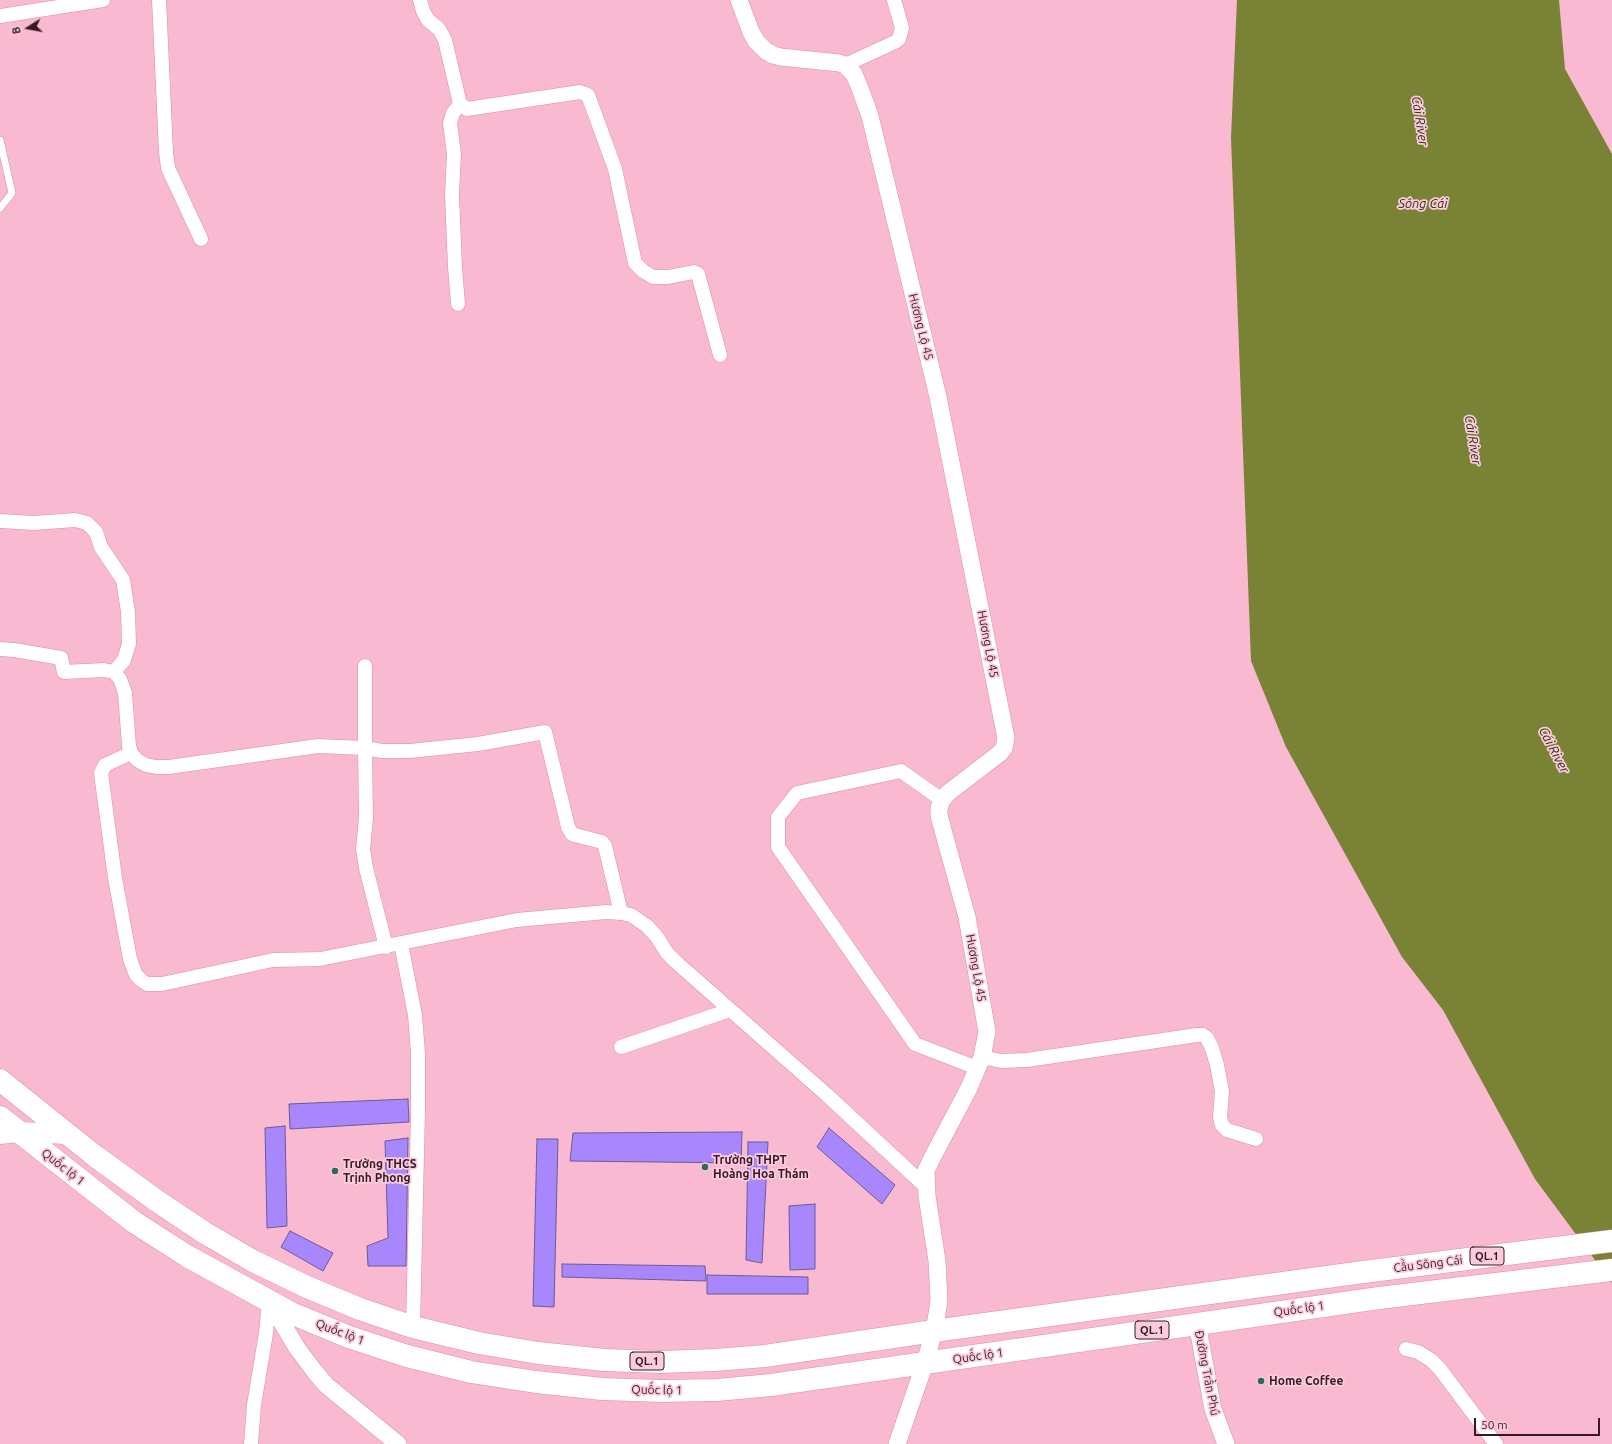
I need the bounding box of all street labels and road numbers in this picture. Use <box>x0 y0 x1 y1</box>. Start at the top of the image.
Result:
street label: Hương Lộ 45 <box>906 292 936 362</box>
street label: Hương Lộ 45 <box>974 609 1002 679</box>
street label: Hương Lộ 45 <box>963 933 989 1003</box>
street label: Quốc lộ 1 <box>38 1146 88 1188</box>
road number: QL.1 <box>1470 1247 1504 1265</box>
street label: Cầu Sông Cái <box>1393 1253 1463 1275</box>
street label: Quốc lộ 1 <box>1273 1298 1325 1320</box>
street label: Quốc lộ 1 <box>314 1316 366 1348</box>
road number: QL.1 <box>1135 1321 1169 1339</box>
street label: Đường Trần Phú <box>1192 1329 1222 1417</box>
street label: Quốc lộ 1 <box>952 1345 1004 1367</box>
road number: QL.1 <box>630 1352 664 1370</box>
street label: Quốc lộ 1 <box>631 1382 683 1398</box>

